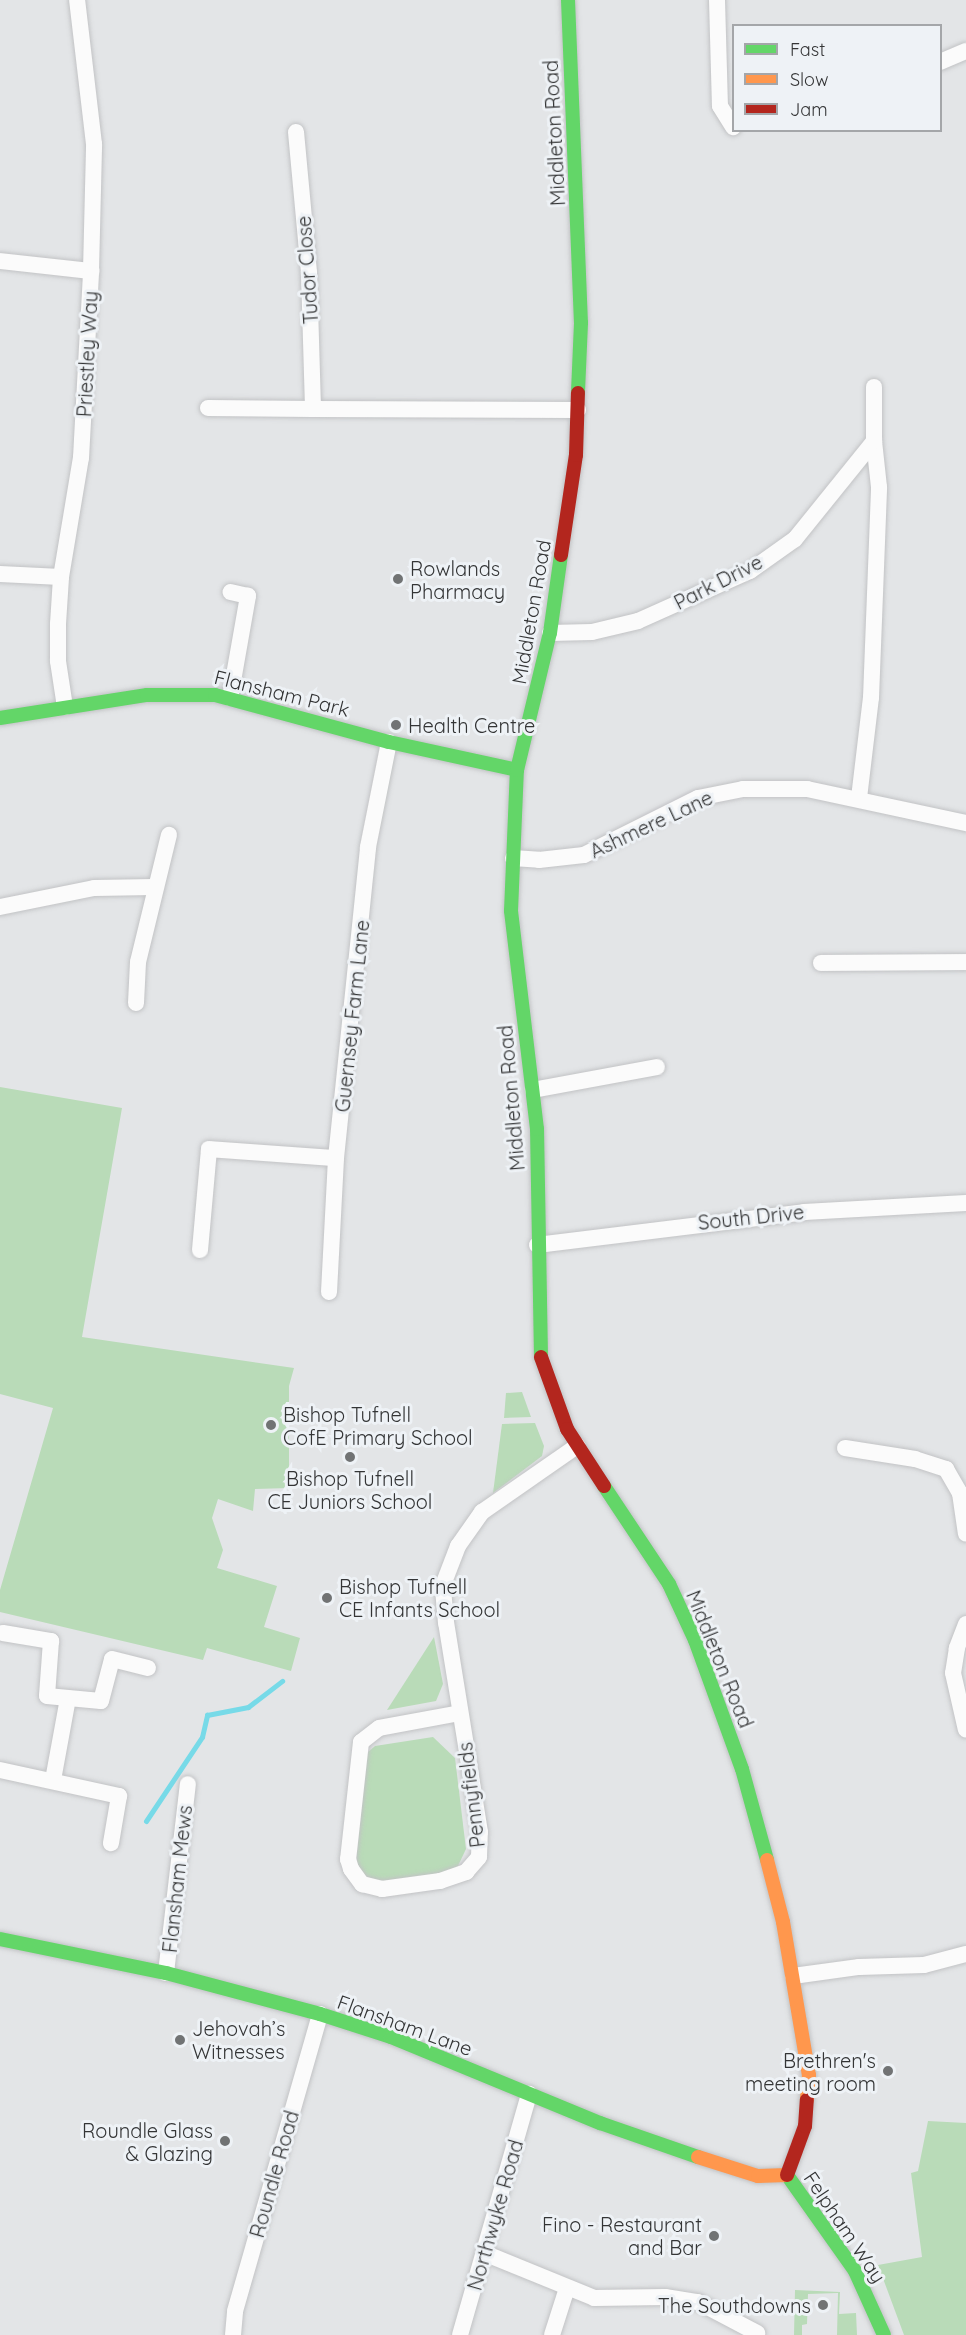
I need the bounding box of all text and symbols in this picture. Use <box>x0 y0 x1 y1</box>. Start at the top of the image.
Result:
legend <box>732 24 942 132</box>
text: Fast <box>790 38 825 61</box>
street label: Middleton Road <box>538 59 570 207</box>
text: Slow <box>790 68 828 91</box>
text: Jam <box>790 98 828 121</box>
street label: Tudor Close <box>291 215 323 325</box>
street label: Priestley Way <box>72 290 102 418</box>
street label: Middleton Road <box>506 538 556 686</box>
street label: Park Drive <box>670 550 766 614</box>
place label: Rowlands Pharmacy <box>410 556 505 603</box>
marker: Rowlands Pharmacy <box>391 572 405 586</box>
street label: Flansham Park <box>212 665 352 721</box>
place label: Health Centre <box>408 713 535 737</box>
marker: Health Centre <box>389 718 403 732</box>
street label: Ashmere Lane <box>586 785 716 863</box>
street label: Guernsey Farm Lane <box>330 919 374 1113</box>
street label: Middleton Road <box>493 1024 529 1172</box>
street label: South Drive <box>697 1200 805 1234</box>
place label: Bishop Tufnell CofE Primary School <box>283 1402 473 1449</box>
marker: Bishop Tufnell CofE Primary School <box>264 1418 278 1432</box>
marker: Bishop Tufnell CE Juniors School <box>343 1450 357 1464</box>
place label: Bishop Tufnell CE Juniors School <box>268 1466 432 1513</box>
place label: Bishop Tufnell CE Infants School <box>339 1574 500 1621</box>
street label: Middleton Road <box>681 1587 759 1731</box>
marker: Bishop Tufnell CE Infants School <box>320 1591 334 1605</box>
street label: Pennyfields <box>453 1741 489 1849</box>
street label: Flansham Mews <box>157 1804 197 1954</box>
street label: Flansham Lane <box>334 1989 476 2061</box>
place label: Jehovah’s Witnesses <box>192 2016 285 2063</box>
marker: Jehovah’s Witnesses <box>173 2033 187 2047</box>
place label: Brethren's meeting room <box>745 2048 876 2095</box>
marker: Brethren's meeting room <box>881 2064 895 2078</box>
street label: Roundle Road <box>244 2108 304 2240</box>
place label: Roundle Glass & Glazing <box>82 2118 213 2165</box>
marker: Roundle Glass & Glazing <box>218 2134 232 2148</box>
street label: Northwyke Road <box>462 2137 528 2293</box>
street label: Felpham Way <box>799 2167 891 2287</box>
place label: Fino - Restaurant and Bar <box>542 2212 702 2259</box>
marker: Fino - Restaurant and Bar <box>707 2229 721 2243</box>
place label: The Southdowns <box>658 2293 811 2317</box>
marker: The Southdowns <box>816 2298 830 2312</box>

